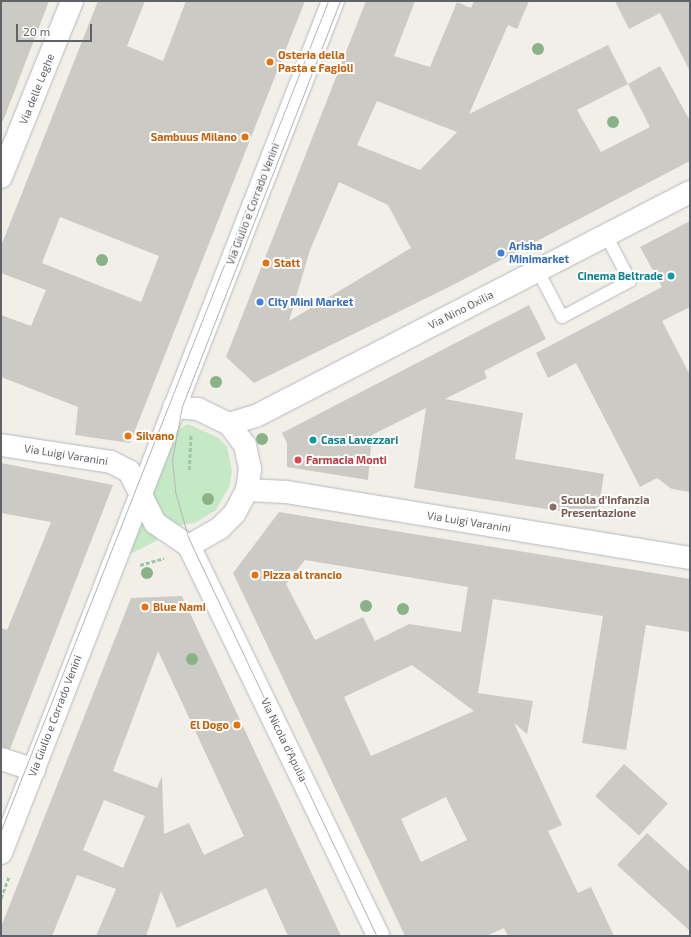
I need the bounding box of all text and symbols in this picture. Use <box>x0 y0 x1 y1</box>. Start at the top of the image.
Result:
scale bar <box>18 16 94 42</box>
text: 20 m <box>23 24 50 38</box>
place label: Osteria della Pasta e Fagioli <box>278 49 353 75</box>
street label: Via delle Leghe <box>17 52 57 126</box>
marker: Osteria della Pasta e Fagioli <box>265 57 275 67</box>
place label: Sambuus Milano <box>151 130 237 144</box>
marker: Sambuus Milano <box>240 132 250 142</box>
street label: Via Giulio e Corrado Venini <box>224 141 282 267</box>
place label: Arisha Minimarket <box>509 240 569 266</box>
marker: Arisha Minimarket <box>496 248 506 258</box>
place label: Statt <box>274 256 300 270</box>
marker: Statt <box>261 258 271 268</box>
place label: Cinema Beltrade <box>577 269 663 283</box>
marker: Cinema Beltrade <box>666 271 676 281</box>
street label: Via Nino Oxilia <box>426 288 496 332</box>
place label: City Mini Market <box>268 295 353 309</box>
marker: City Mini Market <box>255 297 265 307</box>
place label: Silvano <box>136 429 174 443</box>
marker: Silvano <box>123 431 133 441</box>
place label: Casa Lavezzari <box>321 433 398 447</box>
marker: Casa Lavezzari <box>308 435 318 445</box>
street label: Via Luigi Varanini <box>23 442 109 468</box>
place label: Farmacia Monti <box>306 453 387 467</box>
marker: Farmacia Monti <box>293 455 303 465</box>
place label: Scuola d'Infanzia Presentazione <box>561 494 649 520</box>
marker: Scuola d'Infanzia Presentazione <box>548 502 558 512</box>
street label: Via Luigi Varanini <box>426 509 512 535</box>
place label: Pizza al trancio <box>263 568 342 582</box>
marker: Pizza al trancio <box>250 570 260 580</box>
place label: Blue Nami <box>153 600 206 614</box>
marker: Blue Nami <box>140 602 150 612</box>
street label: Via Giulio e Corrado Venini <box>26 653 84 779</box>
street label: Via Nicola d'Apulia <box>258 696 310 784</box>
place label: El Dogo <box>190 718 229 732</box>
marker: El Dogo <box>232 720 242 730</box>

